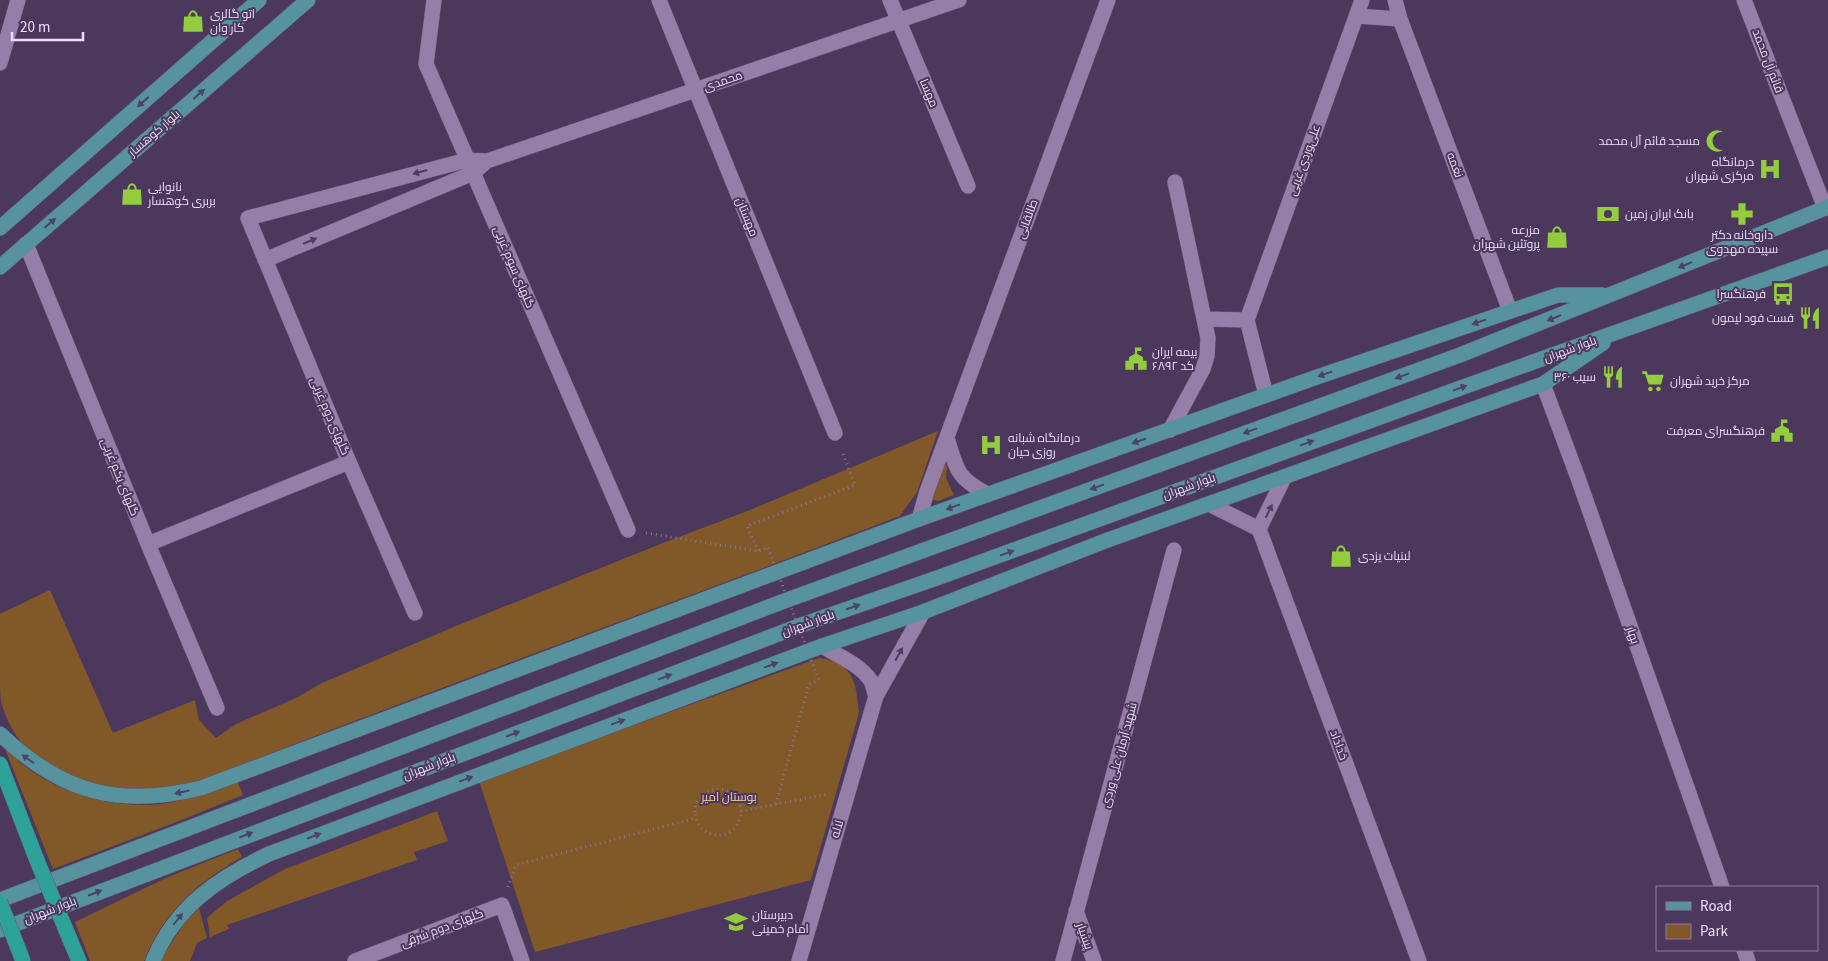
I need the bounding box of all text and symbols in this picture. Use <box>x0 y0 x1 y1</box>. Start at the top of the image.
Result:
place label: اتو گالری کار وان <box>210 6 255 37</box>
shop icon: اتو گالری کار وان <box>180 8 206 34</box>
scale bar <box>12 10 84 42</box>
text: 20 m <box>20 17 50 38</box>
street label: قائم آل محمد <box>1748 27 1788 96</box>
street label: محمدی <box>701 67 745 96</box>
street label: مهسا <box>915 76 942 110</box>
one-way arrow <box>193 88 205 100</box>
one-way arrow <box>137 96 150 107</box>
street label: بلوار کوهسار <box>124 106 184 161</box>
street label: علی‌وردی غربی <box>1284 122 1325 198</box>
mosque icon: مسجد قائم آل محمد <box>1704 128 1730 154</box>
place label: مسجد قائم آل محمد <box>1599 133 1700 150</box>
street label: نغمه <box>1442 150 1467 180</box>
place label: درمانگاه مرکزی شهران <box>1686 154 1754 185</box>
hospital icon: درمانگاه مرکزی شهران <box>1757 156 1783 182</box>
one-way arrow <box>413 168 428 176</box>
place label: نانوایی بربری کوهسار <box>147 179 216 210</box>
shop icon: نانوایی بربری کوهسار <box>119 181 145 207</box>
street label: مهستان <box>731 195 762 239</box>
street label: طالقانی <box>1013 197 1042 241</box>
bank icon: بانک ایران زمین <box>1595 201 1621 227</box>
pharmacy icon: داروخانه دکتر سپیده مهدوی <box>1729 201 1755 227</box>
place label: بانک ایران زمین <box>1625 206 1694 223</box>
one-way arrow <box>43 218 56 229</box>
place label: مزرعه پروتئین شهران <box>1473 222 1541 253</box>
street label: گلهای سوم غربی <box>489 224 538 311</box>
shop icon: مزرعه پروتئین شهران <box>1544 224 1570 250</box>
place label: داروخانه دکتر سپیده مهدوی <box>1706 227 1778 258</box>
one-way arrow <box>303 237 317 245</box>
one-way arrow <box>1678 261 1693 269</box>
bus stop icon: فرهنگسرا <box>1770 281 1796 307</box>
place label: فرهنگسرا <box>1717 286 1766 303</box>
restaurant icon: فست فود لیمون <box>1797 305 1823 331</box>
place label: فست فود لیمون <box>1712 310 1794 327</box>
one-way arrow <box>1547 314 1561 322</box>
one-way arrow <box>1471 318 1486 326</box>
street label: بلوار شهران <box>1541 332 1599 367</box>
place label: بیمه ایران کد ۶۸۹۲ <box>1152 344 1197 375</box>
public building icon: بیمه ایران کد ۶۸۹۲ <box>1123 346 1149 372</box>
restaurant icon: سیب ۳۶۰ <box>1600 364 1626 390</box>
supermarket icon: مرکز خرید شهران <box>1640 368 1666 394</box>
place label: سیب ۳۶۰ <box>1553 369 1596 386</box>
one-way arrow <box>1317 370 1332 378</box>
one-way arrow <box>1395 373 1410 380</box>
place label: مرکز خرید شهران <box>1670 373 1750 390</box>
street label: گلهای دوم غربی <box>305 375 354 458</box>
one-way arrow <box>1453 384 1468 392</box>
public building icon: فرهنگسرای معرفت <box>1769 418 1795 444</box>
place label: فرهنگسرای معرفت <box>1666 423 1765 440</box>
one-way arrow <box>1242 428 1257 435</box>
place label: درمانگاه شبانه روزی حیان <box>1008 430 1080 461</box>
hospital icon: درمانگاه شبانه روزی حیان <box>978 432 1004 458</box>
street label: گلهای یکم غربی <box>96 436 143 519</box>
one-way arrow <box>1131 437 1146 445</box>
one-way arrow <box>1300 439 1315 447</box>
street label: بلوار شهران <box>1160 469 1218 504</box>
one-way arrow <box>1089 483 1104 491</box>
one-way arrow <box>945 503 960 511</box>
one-way arrow <box>1264 503 1273 518</box>
shop icon: لبنیات یزدی <box>1328 543 1354 569</box>
place label: لبنیات یزدی <box>1358 548 1411 565</box>
one-way arrow <box>999 549 1014 556</box>
one-way arrow <box>846 603 861 610</box>
street label: بلوار شهران <box>779 606 837 641</box>
street label: بهار <box>1621 623 1643 646</box>
one-way arrow <box>895 647 904 661</box>
one-way arrow <box>763 661 778 668</box>
one-way arrow <box>658 673 673 681</box>
street label: شهید آرمان علی وردی <box>1097 701 1142 810</box>
one-way arrow <box>611 718 626 725</box>
street label: خداداد <box>1325 728 1352 763</box>
one-way arrow <box>506 730 521 738</box>
street label: بلوار شهران <box>400 749 458 784</box>
one-way arrow <box>21 754 35 764</box>
one-way arrow <box>459 775 474 783</box>
one-way arrow <box>173 789 189 797</box>
park label: بوستان امیر <box>700 789 757 806</box>
street label: لاله <box>827 818 848 840</box>
one-way arrow <box>239 831 254 839</box>
one-way arrow <box>307 832 322 840</box>
legend <box>1656 886 1818 951</box>
one-way arrow <box>87 889 102 896</box>
street label: بلوار شهران <box>21 893 79 928</box>
text: Road <box>1700 896 1732 917</box>
street label: گلهای دوم شرقی <box>398 905 486 952</box>
place label: دبیرستان امام خمینی <box>752 907 809 938</box>
school or university icon: دبیرستان امام خمینی <box>723 909 749 935</box>
one-way arrow <box>172 913 183 926</box>
street label: پیشیار <box>1072 920 1097 953</box>
text: Park <box>1700 921 1729 942</box>

